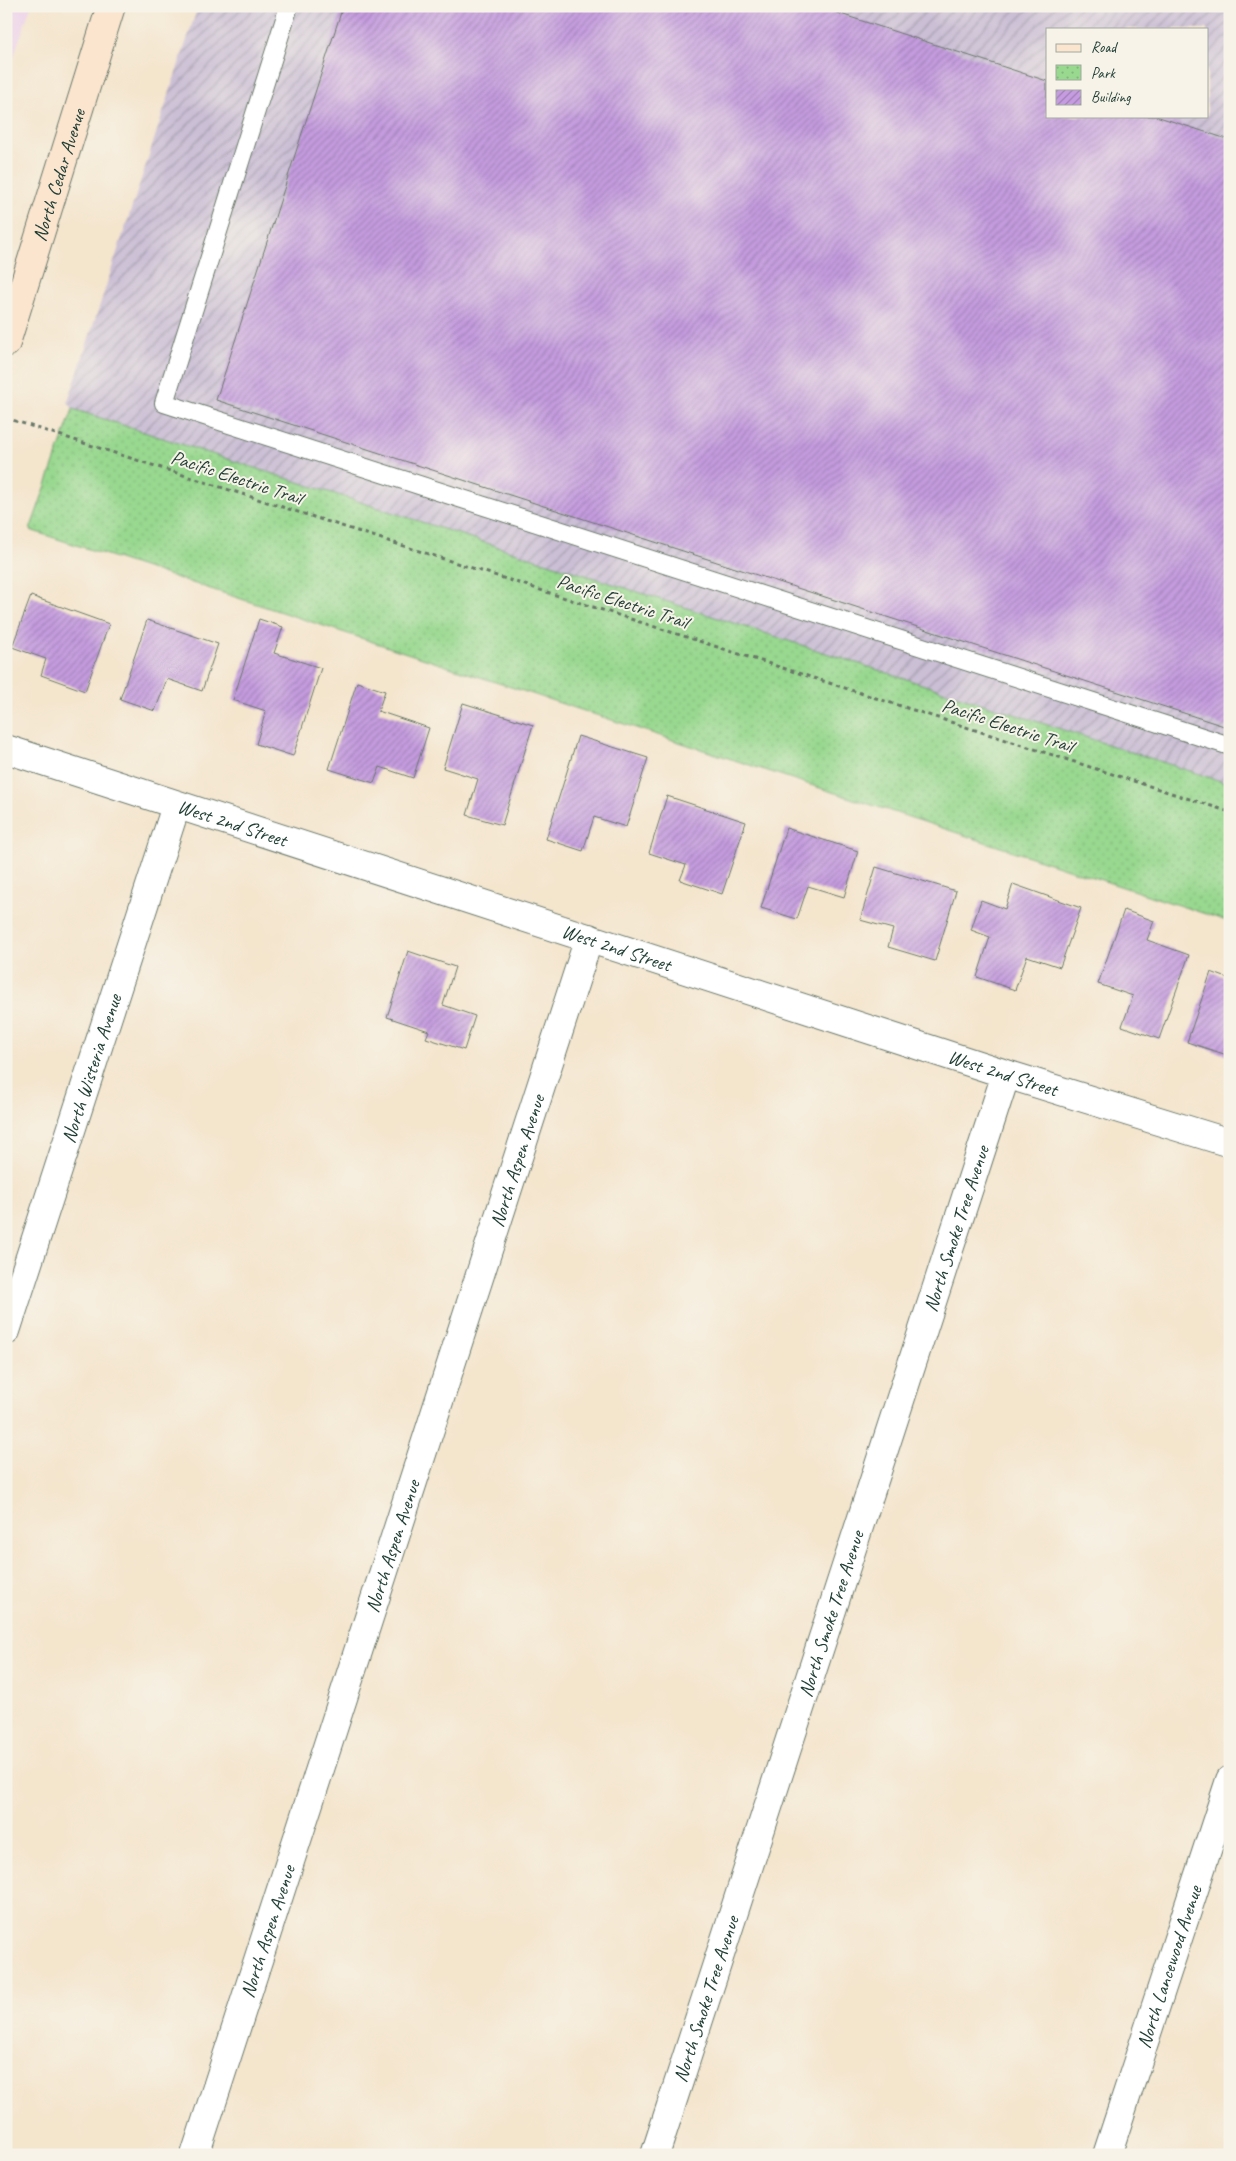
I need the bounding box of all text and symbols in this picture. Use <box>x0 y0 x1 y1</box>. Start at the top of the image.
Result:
legend <box>1046 28 1208 118</box>
text: Road <box>1091 38 1118 57</box>
text: Park <box>1091 64 1116 83</box>
text: Building <box>1091 88 1131 107</box>
street label: North Cedar Avenue <box>26 104 92 244</box>
street label: Pacific Electric Trail <box>168 444 309 512</box>
street label: Pacific Electric Trail <box>554 568 695 636</box>
street label: Pacific Electric Trail <box>939 692 1080 760</box>
street label: West 2nd Street <box>174 794 292 853</box>
street label: West 2nd Street <box>559 919 676 978</box>
street label: North Wisteria Avenue <box>56 990 128 1146</box>
street label: West 2nd Street <box>945 1044 1063 1103</box>
street label: North Aspen Avenue <box>484 1090 551 1230</box>
street label: North Smoke Tree Avenue <box>918 1141 995 1315</box>
street label: North Aspen Avenue <box>360 1476 426 1616</box>
street label: North Smoke Tree Avenue <box>793 1526 870 1700</box>
street label: North Aspen Avenue <box>235 1861 301 2001</box>
street label: North Lancewood Avenue <box>1131 1881 1208 2051</box>
street label: North Smoke Tree Avenue <box>668 1912 745 2085</box>

